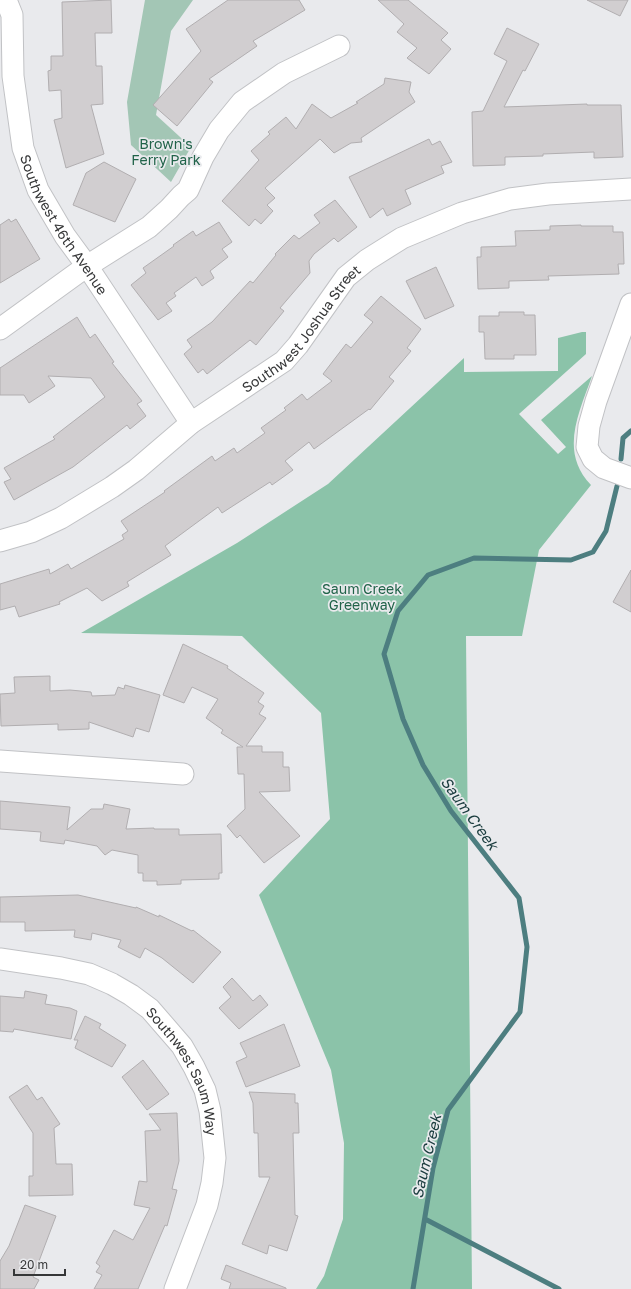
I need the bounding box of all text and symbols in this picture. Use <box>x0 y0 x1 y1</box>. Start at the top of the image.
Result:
park label: Brown's Ferry Park <box>131 135 201 168</box>
street label: Southwest 46th Avenue <box>17 152 112 297</box>
street label: Southwest Joshua Street <box>238 261 363 395</box>
park label: Saum Creek Greenway <box>322 580 402 613</box>
water label: Saum Creek <box>437 773 503 854</box>
street label: Southwest Saum Way <box>143 1003 221 1137</box>
water label: Saum Creek <box>408 1111 445 1200</box>
scale bar <box>14 1251 65 1277</box>
text: 20 m <box>20 1257 48 1272</box>

